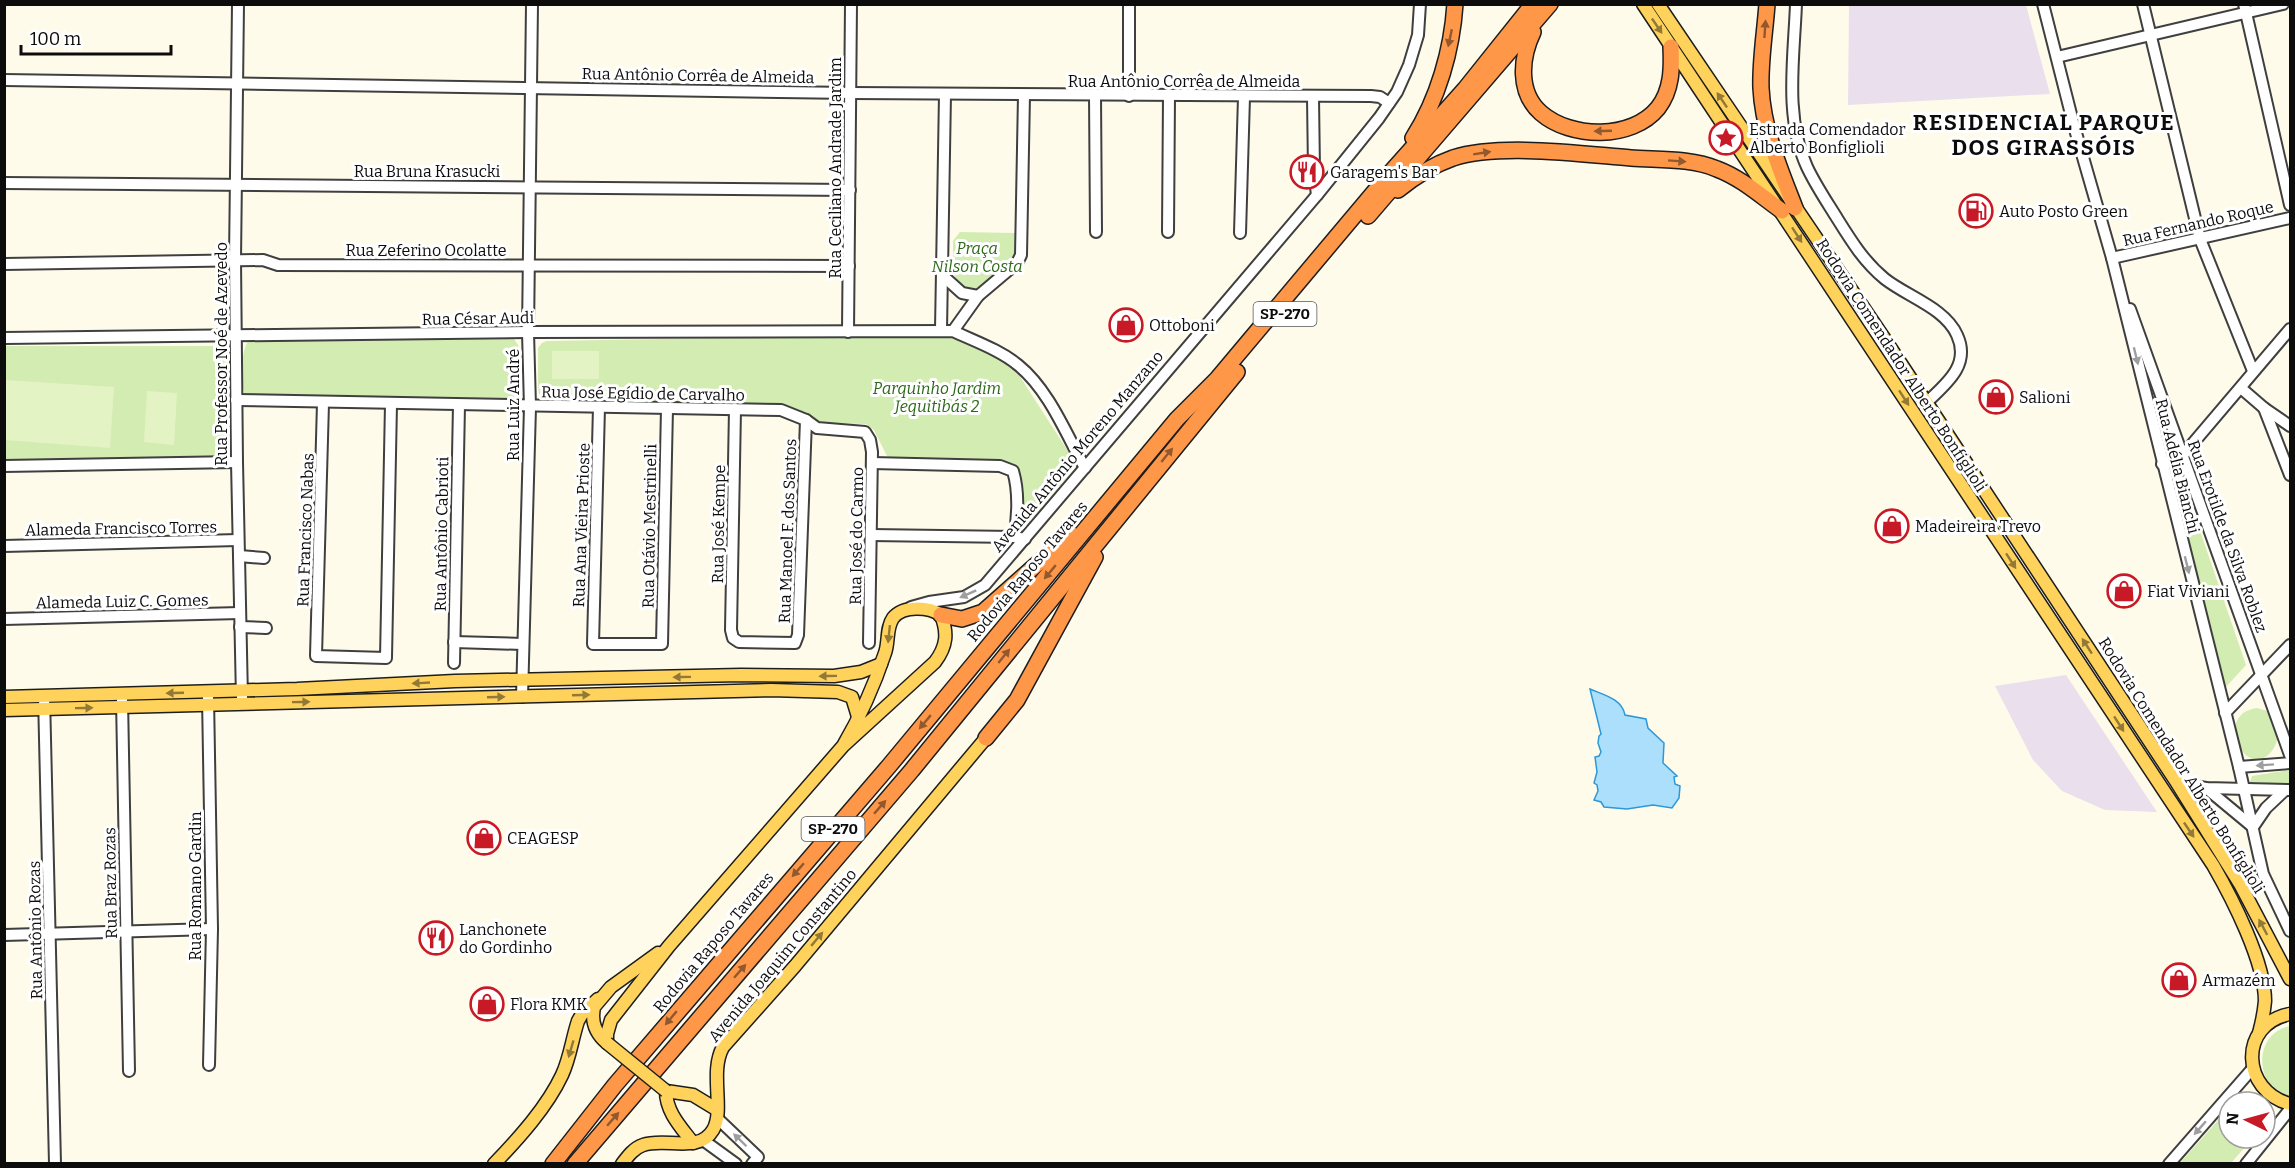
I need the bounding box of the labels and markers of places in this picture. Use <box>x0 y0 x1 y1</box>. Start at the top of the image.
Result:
place icon: Estrada Comendador Alberto Bonfiglioli <box>1708 120 1744 156</box>
place label: Estrada Comendador Alberto Bonfiglioli <box>1749 120 1906 157</box>
restaurant icon: Garagem's Bar <box>1289 154 1325 190</box>
place label: Garagem's Bar <box>1330 163 1437 182</box>
fuel station icon: Auto Posto Green <box>1958 193 1994 229</box>
place label: Auto Posto Green <box>1999 202 2128 221</box>
shop icon: Ottoboni <box>1108 307 1144 343</box>
place label: Ottoboni <box>1149 316 1215 335</box>
shop icon: Salioni <box>1978 379 2014 415</box>
place label: Salioni <box>2019 388 2071 407</box>
shop icon: Madeireira Trevo <box>1874 508 1910 544</box>
place label: Madeireira Trevo <box>1915 517 2041 536</box>
shop icon: Fiat Viviani <box>2106 573 2142 609</box>
place label: Fiat Viviani <box>2147 582 2230 601</box>
shop icon: CEAGESP <box>466 820 502 856</box>
place label: CEAGESP <box>507 829 579 848</box>
restaurant icon: Lanchonete do Gordinho <box>418 920 454 956</box>
place label: Lanchonete do Gordinho <box>459 920 552 957</box>
shop icon: Armazém <box>2161 962 2197 998</box>
place label: Armazém <box>2202 971 2276 990</box>
shop icon: Flora KMK <box>469 986 505 1022</box>
place label: Flora KMK <box>510 995 588 1014</box>

